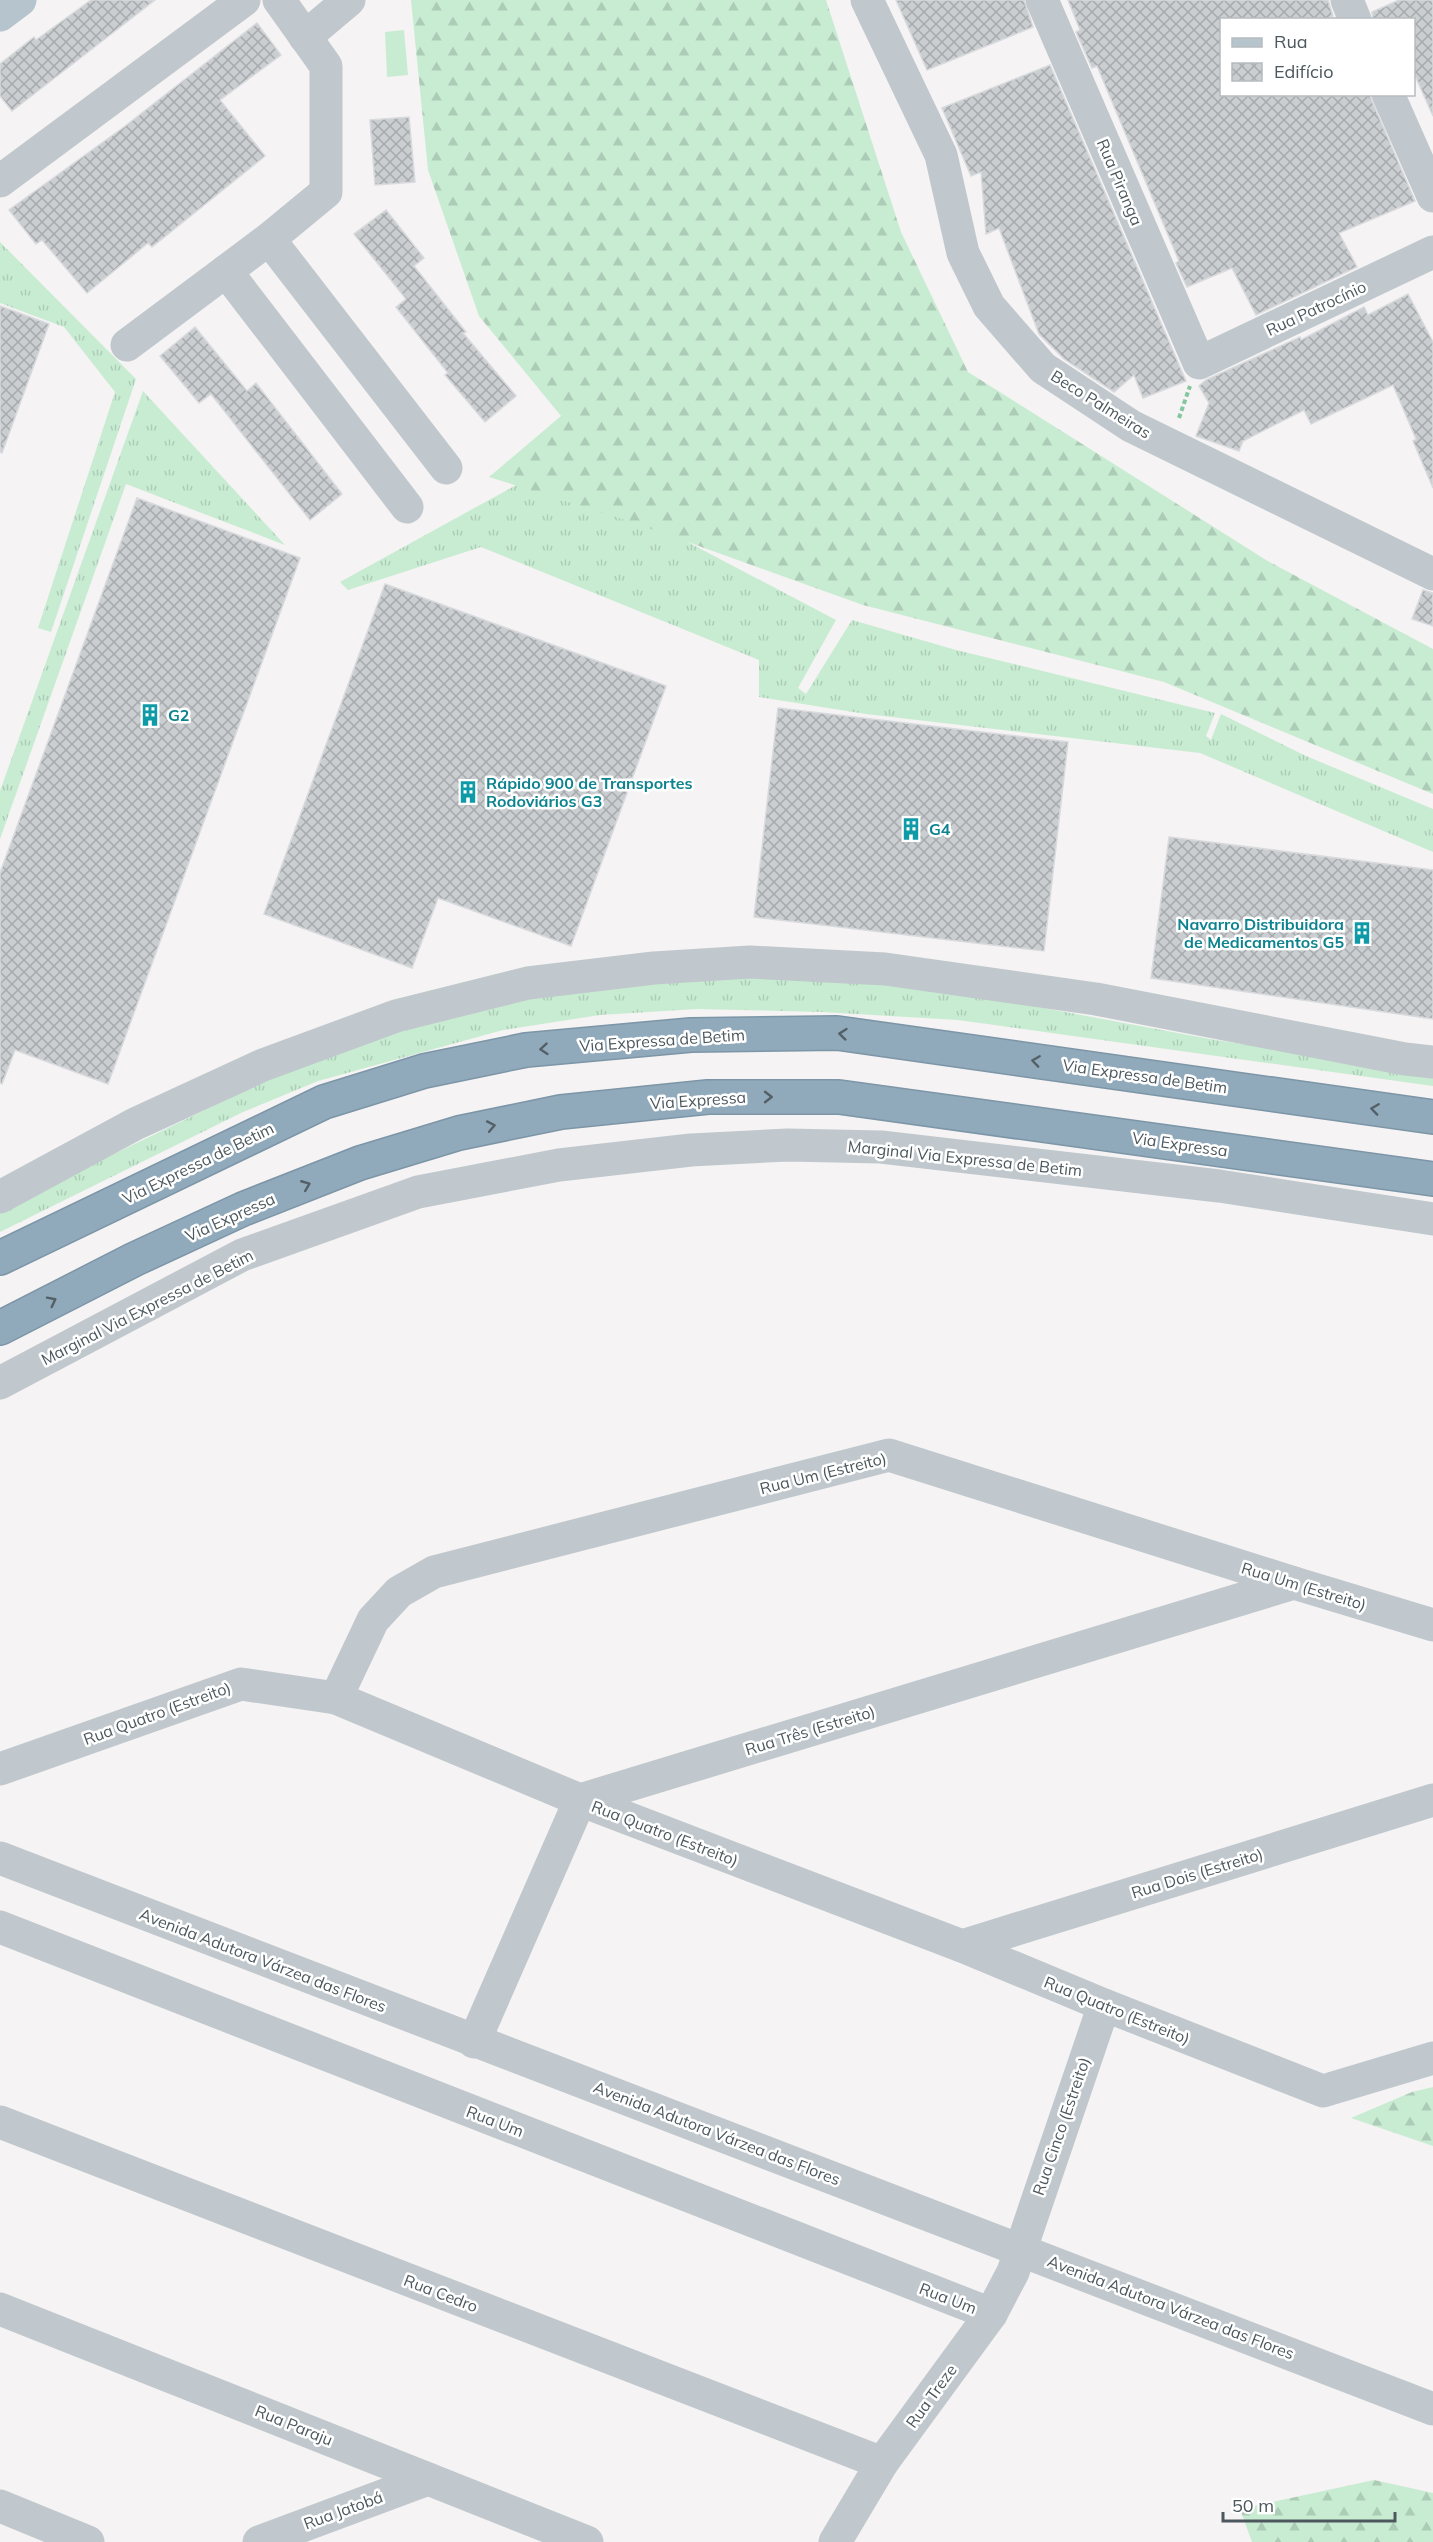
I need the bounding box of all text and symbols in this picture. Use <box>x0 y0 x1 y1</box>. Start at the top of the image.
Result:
legend <box>1220 18 1415 96</box>
text: Rua <box>1274 30 1308 53</box>
text: Edifício <box>1274 60 1333 83</box>
street label: Rua Piranga <box>1093 136 1147 228</box>
street label: Rua Patrocínio <box>1263 276 1369 340</box>
street label: Beco Palmeiras <box>1047 365 1155 443</box>
building icon: G2 <box>137 702 163 728</box>
place label: G2 <box>168 705 189 725</box>
place label: Rápido 900 de Transportes Rodoviários G3 <box>486 773 693 811</box>
building icon: Rápido 900 de Transportes Rodoviários G3 <box>455 779 481 805</box>
building icon: G4 <box>898 816 924 842</box>
place label: G4 <box>929 819 951 839</box>
place label: Navarro Distribuidora de Medicamentos G5 <box>1177 914 1344 952</box>
building icon: Navarro Distribuidora de Medicamentos G5 <box>1349 920 1375 946</box>
street label: Via Expressa de Betim <box>579 1024 745 1056</box>
one-way arrow <box>839 1028 848 1041</box>
one-way arrow <box>540 1042 549 1055</box>
one-way arrow <box>1032 1055 1041 1068</box>
street label: Via Expressa de Betim <box>1061 1055 1229 1097</box>
street label: Via Expressa <box>649 1087 747 1113</box>
one-way arrow <box>764 1091 773 1103</box>
one-way arrow <box>1370 1104 1380 1116</box>
street label: Via Expressa de Betim <box>119 1118 277 1208</box>
one-way arrow <box>486 1121 496 1134</box>
street label: Via Expressa <box>1131 1127 1229 1161</box>
street label: Marginal Via Expressa de Betim <box>847 1136 1083 1180</box>
one-way arrow <box>299 1180 310 1192</box>
street label: Via Expressa <box>182 1188 278 1246</box>
street label: Marginal Via Expressa de Betim <box>38 1245 256 1369</box>
one-way arrow <box>46 1297 57 1308</box>
street label: Rua Um (Estreito) <box>758 1448 888 1498</box>
street label: Rua Um (Estreito) <box>1239 1557 1369 1615</box>
street label: Rua Quatro (Estreito) <box>81 1677 233 1749</box>
street label: Rua Três (Estreito) <box>743 1701 877 1759</box>
street label: Rua Quatro (Estreito) <box>589 1796 741 1870</box>
street label: Rua Dois (Estreito) <box>1129 1843 1265 1903</box>
street label: Avenida Adutora Várzea das Flores <box>137 1904 389 2016</box>
street label: Rua Quatro (Estreito) <box>1041 1972 1193 2048</box>
street label: Rua Cinco (Estreito) <box>1028 2054 1094 2198</box>
street label: Avenida Adutora Várzea das Flores <box>591 2077 843 2189</box>
street label: Rua Um <box>463 2101 527 2141</box>
street label: Avenida Adutora Várzea das Flores <box>1045 2251 1297 2363</box>
street label: Rua Cedro <box>401 2270 481 2316</box>
street label: Rua Um <box>916 2278 980 2318</box>
street label: Rua Treze <box>901 2360 961 2432</box>
street label: Rua Paraju <box>252 2400 336 2450</box>
scale bar <box>1223 2485 1396 2523</box>
street label: Rua Jatobá <box>301 2486 385 2534</box>
text: 50 m <box>1232 2494 1274 2517</box>

